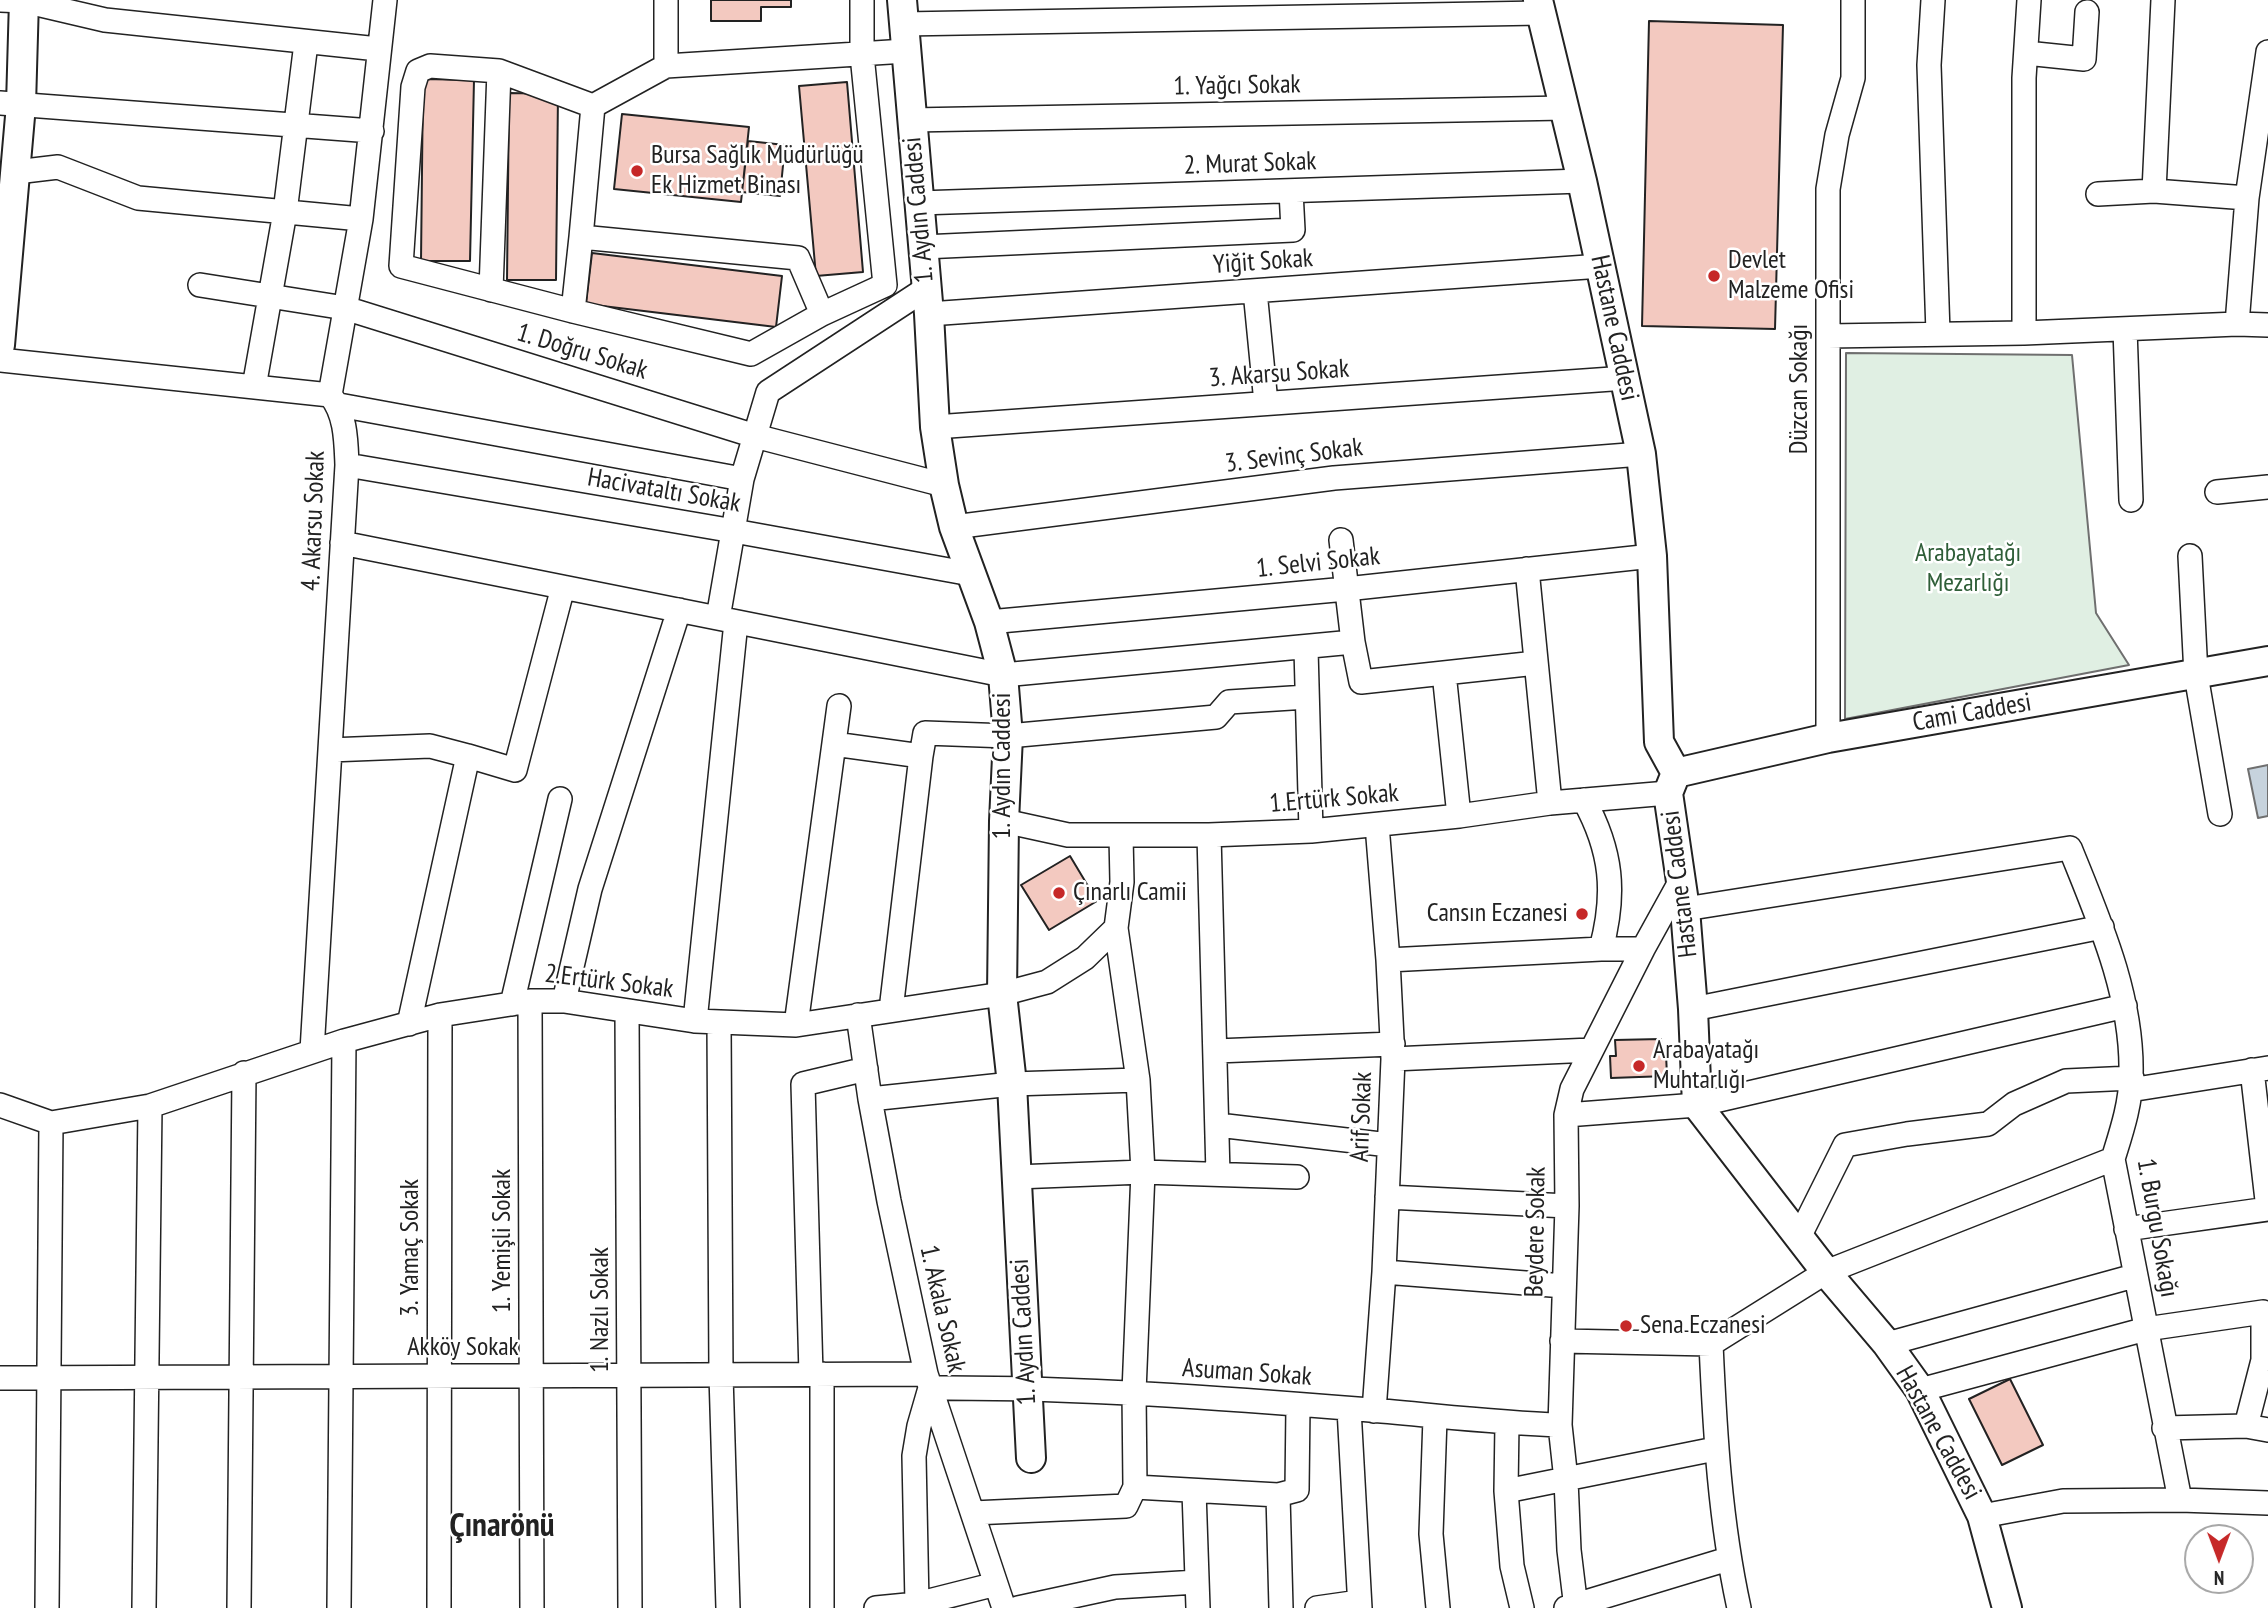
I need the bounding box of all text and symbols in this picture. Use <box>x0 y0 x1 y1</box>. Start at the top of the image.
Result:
street label: 1. Yağcı Sokak <box>1173 69 1301 103</box>
street label: 1. Aydın Caddesi <box>897 136 941 284</box>
place label: Bursa Sağlık Müdürlüğü Ek Hizmet Binası <box>651 140 864 202</box>
street label: 2. Murat Sokak <box>1183 146 1317 182</box>
marker: Bursa Sağlık Müdürlüğü Ek Hizmet Binası <box>629 163 645 179</box>
street label: Yiğit Sokak <box>1212 243 1314 281</box>
place label: Devlet Malzeme Ofisi <box>1728 245 1854 306</box>
street label: Hastane Caddesi <box>1583 252 1645 404</box>
marker: Devlet Malzeme Ofisi <box>1706 268 1722 284</box>
street label: 1. Doğru Sokak <box>513 317 651 387</box>
street label: Düzcan Sokağı <box>1784 324 1816 454</box>
street label: 3. Akarsu Sokak <box>1208 354 1350 394</box>
street label: 3. Sevinç Sokak <box>1224 432 1364 480</box>
street label: 4. Akarsu Sokak <box>296 450 332 592</box>
street label: Hacivataltı Sokak <box>585 462 743 520</box>
park label: Arabayatağı Mezarlığı <box>1915 538 2021 600</box>
street label: 1. Selvi Sokak <box>1255 541 1381 585</box>
street label: Cami Caddesi <box>1910 687 2034 739</box>
street label: 1. Aydın Caddesi <box>987 693 1019 839</box>
street label: 1.Ertürk Sokak <box>1268 778 1400 820</box>
street label: Hastane Caddesi <box>1655 809 1705 959</box>
place label: Çınarlı Camii <box>1073 877 1187 909</box>
marker: Çınarlı Camii <box>1051 885 1067 901</box>
place label: Cansın Eczanesi <box>1427 898 1568 930</box>
marker: Cansın Eczanesi <box>1574 906 1590 922</box>
street label: 2.Ertürk Sokak <box>543 959 675 1005</box>
place label: Arabayatağı Muhtarlığı <box>1653 1035 1759 1096</box>
marker: Arabayatağı Muhtarlığı <box>1631 1058 1647 1074</box>
street label: Arif Sokak <box>1345 1071 1379 1163</box>
street label: 1. Burgu Sokağı <box>2129 1156 2185 1300</box>
street label: Beydere Sokak <box>1519 1166 1553 1298</box>
street label: 1. Yemişli Sokak <box>487 1169 519 1313</box>
street label: 3. Yamaç Sokak <box>395 1179 427 1317</box>
street label: 1. Akala Sokak <box>912 1242 972 1376</box>
street label: 1. Nazlı Sokak <box>585 1247 617 1373</box>
street label: 1. Aydın Caddesi <box>1005 1258 1043 1406</box>
place label: Sena Eczanesi <box>1640 1310 1766 1342</box>
marker: Sena Eczanesi <box>1618 1318 1634 1334</box>
street label: Akköy Sokak <box>407 1332 519 1364</box>
street label: Asuman Sokak <box>1181 1353 1313 1393</box>
street label: Hastane Caddesi <box>1888 1361 1988 1505</box>
district label: Çınarönü <box>450 1507 554 1547</box>
north arrow <box>2184 1524 2254 1594</box>
text: N <box>2214 1566 2224 1590</box>

